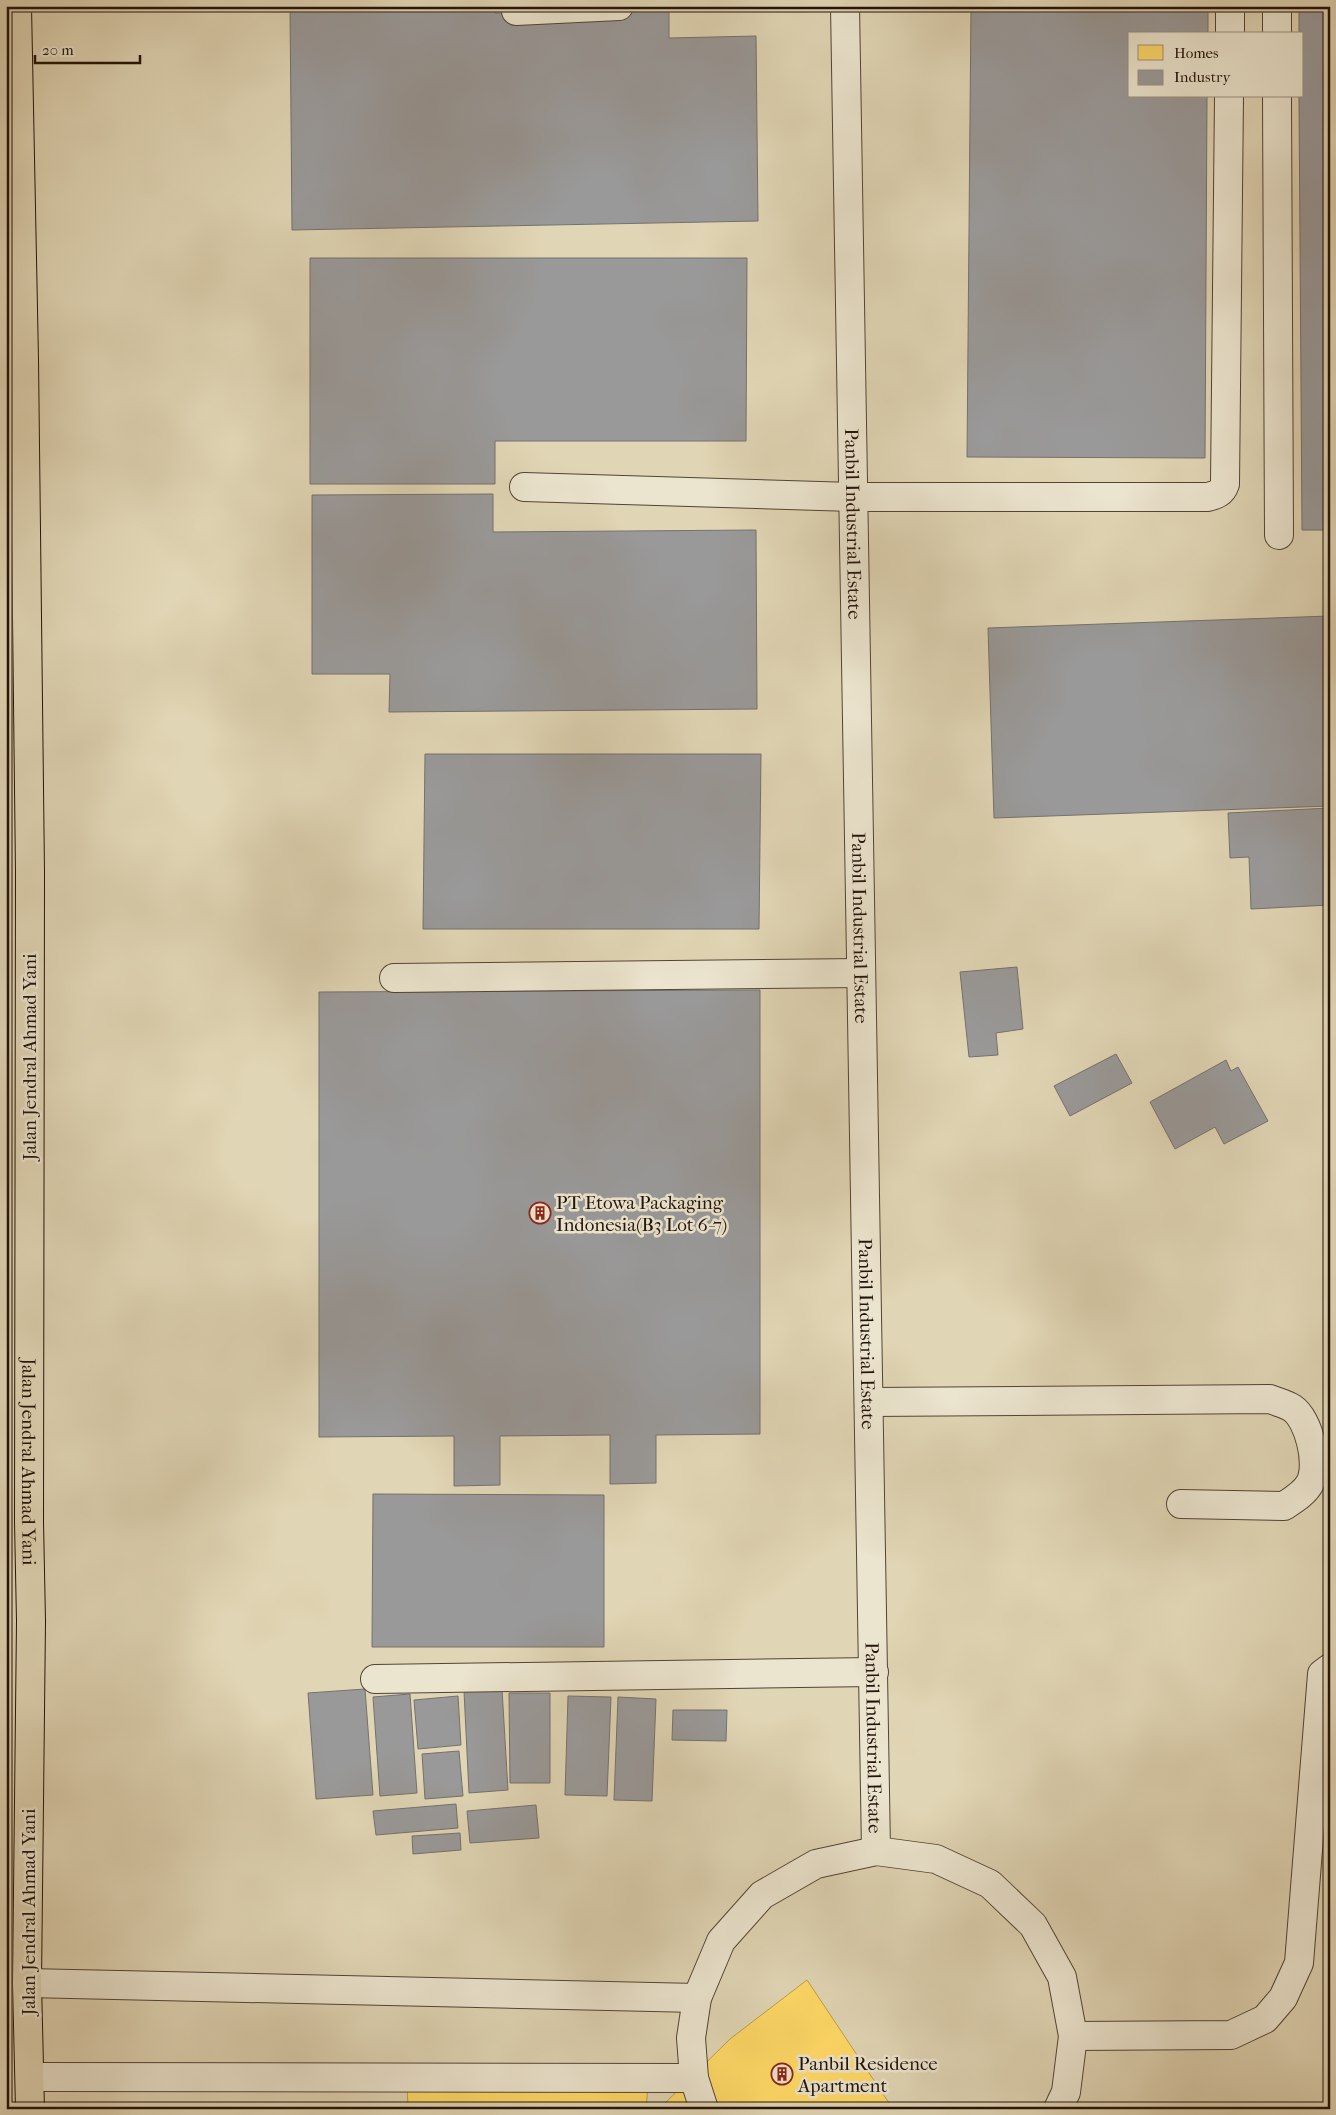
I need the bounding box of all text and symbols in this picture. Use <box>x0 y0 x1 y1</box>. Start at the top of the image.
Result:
scale bar <box>35 32 140 64</box>
legend <box>1128 32 1304 98</box>
text: 20 m <box>42 41 74 59</box>
text: Homes <box>1174 44 1219 62</box>
text: Industry <box>1174 68 1231 86</box>
street label: Panbil Industrial Estate <box>840 428 865 620</box>
street label: Panbil Industrial Estate <box>847 832 872 1024</box>
street label: Jalan Jendral Ahmad Yani <box>19 953 41 1163</box>
place label: PT Etowa Packaging Indonesia(B3 Lot 6-7) <box>556 1192 727 1236</box>
building icon: PT Etowa Packaging Indonesia(B3 Lot 6-7) <box>528 1201 552 1225</box>
street label: Panbil Industrial Estate <box>854 1238 879 1430</box>
street label: Jalan Jendral Ahmad Yani <box>17 1356 40 1566</box>
street label: Panbil Industrial Estate <box>860 1642 886 1834</box>
street label: Jalan Jendral Ahmad Yani <box>18 1808 40 2018</box>
place label: Panbil Residence Apartment <box>797 2053 938 2097</box>
building icon: Panbil Residence Apartment <box>770 2062 794 2086</box>

